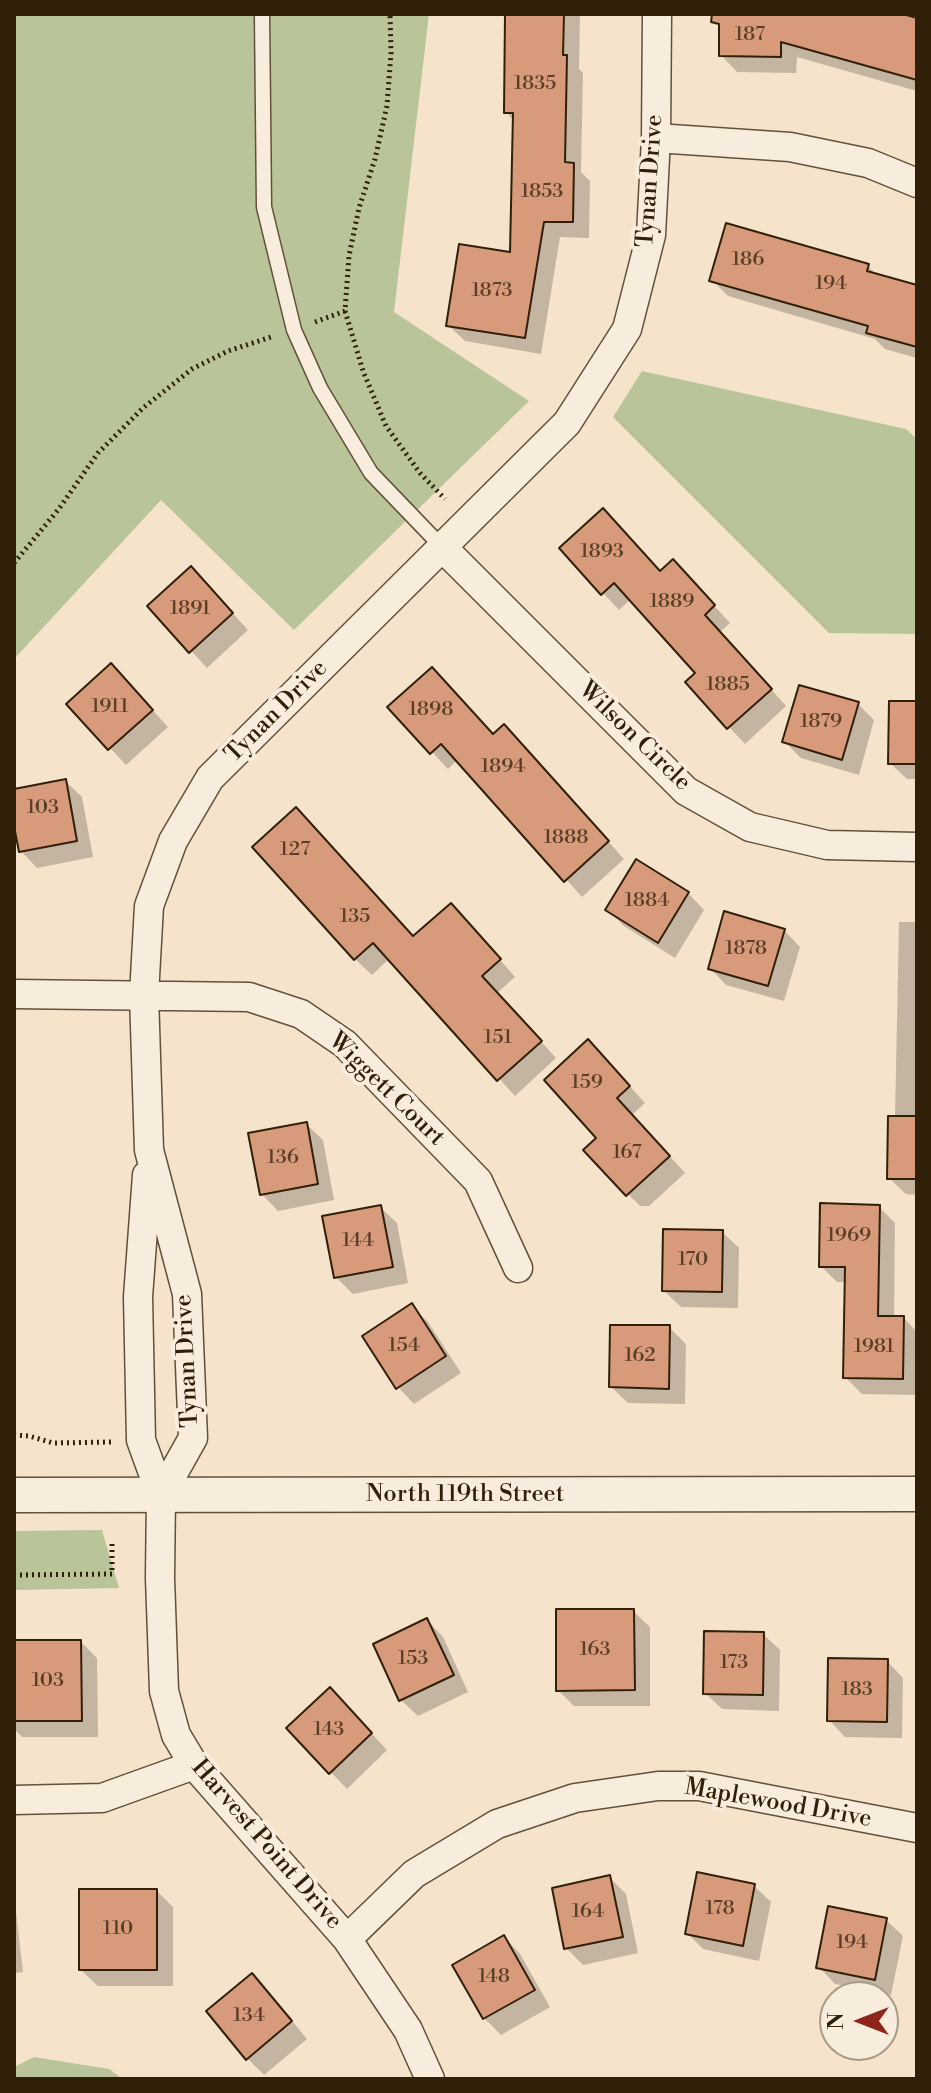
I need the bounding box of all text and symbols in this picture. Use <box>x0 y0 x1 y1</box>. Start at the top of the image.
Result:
house number: 187 <box>735 23 765 47</box>
house number: 1835 <box>514 72 556 96</box>
street label: Tynan Drive <box>632 114 670 248</box>
house number: 1853 <box>521 180 563 204</box>
house number: 186 <box>732 248 764 272</box>
house number: 194 <box>815 272 847 296</box>
house number: 1873 <box>471 279 513 303</box>
house number: 1893 <box>580 540 624 564</box>
house number: 1889 <box>650 590 694 614</box>
house number: 1891 <box>170 597 210 621</box>
street label: Tynan Drive <box>220 655 334 769</box>
house number: 1885 <box>706 673 750 697</box>
street label: Wilson Circle <box>572 676 696 798</box>
house number: 1911 <box>91 695 129 719</box>
house number: 1898 <box>409 698 453 722</box>
house number: 1879 <box>800 710 842 734</box>
house number: 1894 <box>481 755 525 779</box>
house number: 103 <box>27 796 59 820</box>
house number: 1888 <box>544 826 588 850</box>
house number: 127 <box>280 838 310 862</box>
house number: 1884 <box>625 889 669 913</box>
house number: 135 <box>340 905 370 929</box>
house number: 1878 <box>725 937 767 961</box>
house number: 151 <box>484 1026 512 1050</box>
street label: Wiggett Court <box>322 1027 450 1153</box>
house number: 159 <box>571 1071 603 1095</box>
house number: 167 <box>612 1141 642 1165</box>
house number: 136 <box>267 1146 299 1170</box>
house number: 1969 <box>827 1224 871 1248</box>
house number: 144 <box>342 1229 374 1253</box>
house number: 170 <box>678 1248 708 1272</box>
street label: Tynan Drive <box>170 1294 206 1428</box>
house number: 154 <box>388 1334 420 1358</box>
house number: 1981 <box>854 1335 894 1359</box>
house number: 162 <box>624 1344 656 1368</box>
street label: North 119th Street <box>366 1481 564 1509</box>
house number: 163 <box>579 1638 611 1662</box>
house number: 153 <box>398 1647 428 1671</box>
house number: 173 <box>720 1651 748 1675</box>
house number: 103 <box>32 1669 64 1693</box>
house number: 183 <box>841 1678 873 1702</box>
house number: 143 <box>314 1718 344 1742</box>
street label: Harvest Point Drive <box>184 1754 348 1936</box>
street label: Maplewood Drive <box>682 1773 874 1835</box>
house number: 178 <box>705 1897 735 1921</box>
house number: 164 <box>572 1900 604 1924</box>
house number: 110 <box>103 1917 133 1941</box>
house number: 194 <box>836 1931 868 1955</box>
house number: 148 <box>478 1965 510 1989</box>
north arrow <box>819 1981 899 2061</box>
house number: 134 <box>233 2004 265 2028</box>
text: N <box>823 2012 850 2030</box>

